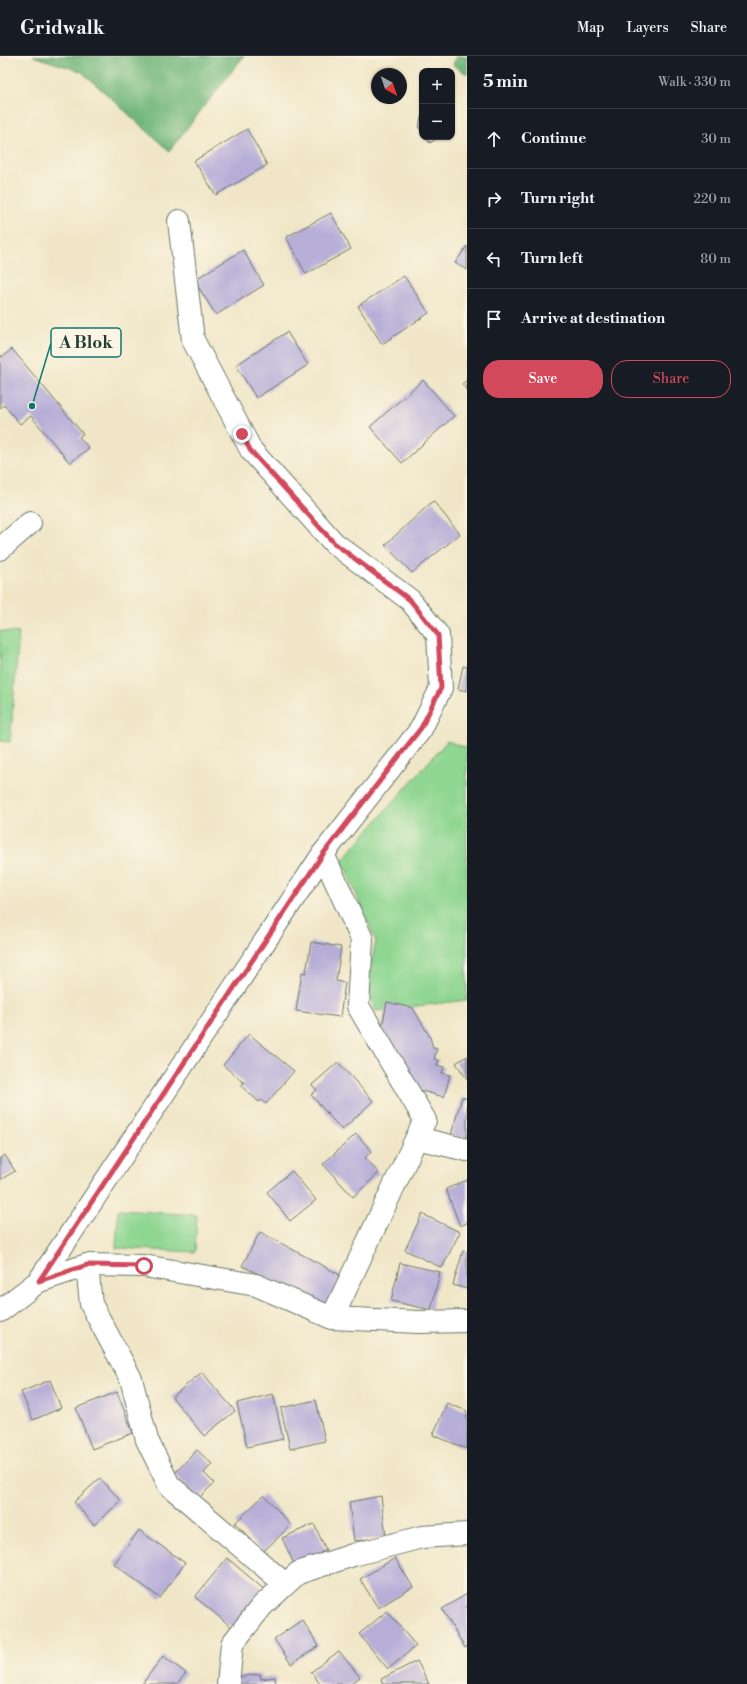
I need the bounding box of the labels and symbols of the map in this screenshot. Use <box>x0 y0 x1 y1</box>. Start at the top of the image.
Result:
north arrow <box>371 68 407 104</box>
callout: A Blok <box>51 328 121 357</box>
text: A Blok <box>58 332 113 354</box>
route end <box>233 425 251 443</box>
route start <box>135 1257 153 1275</box>

